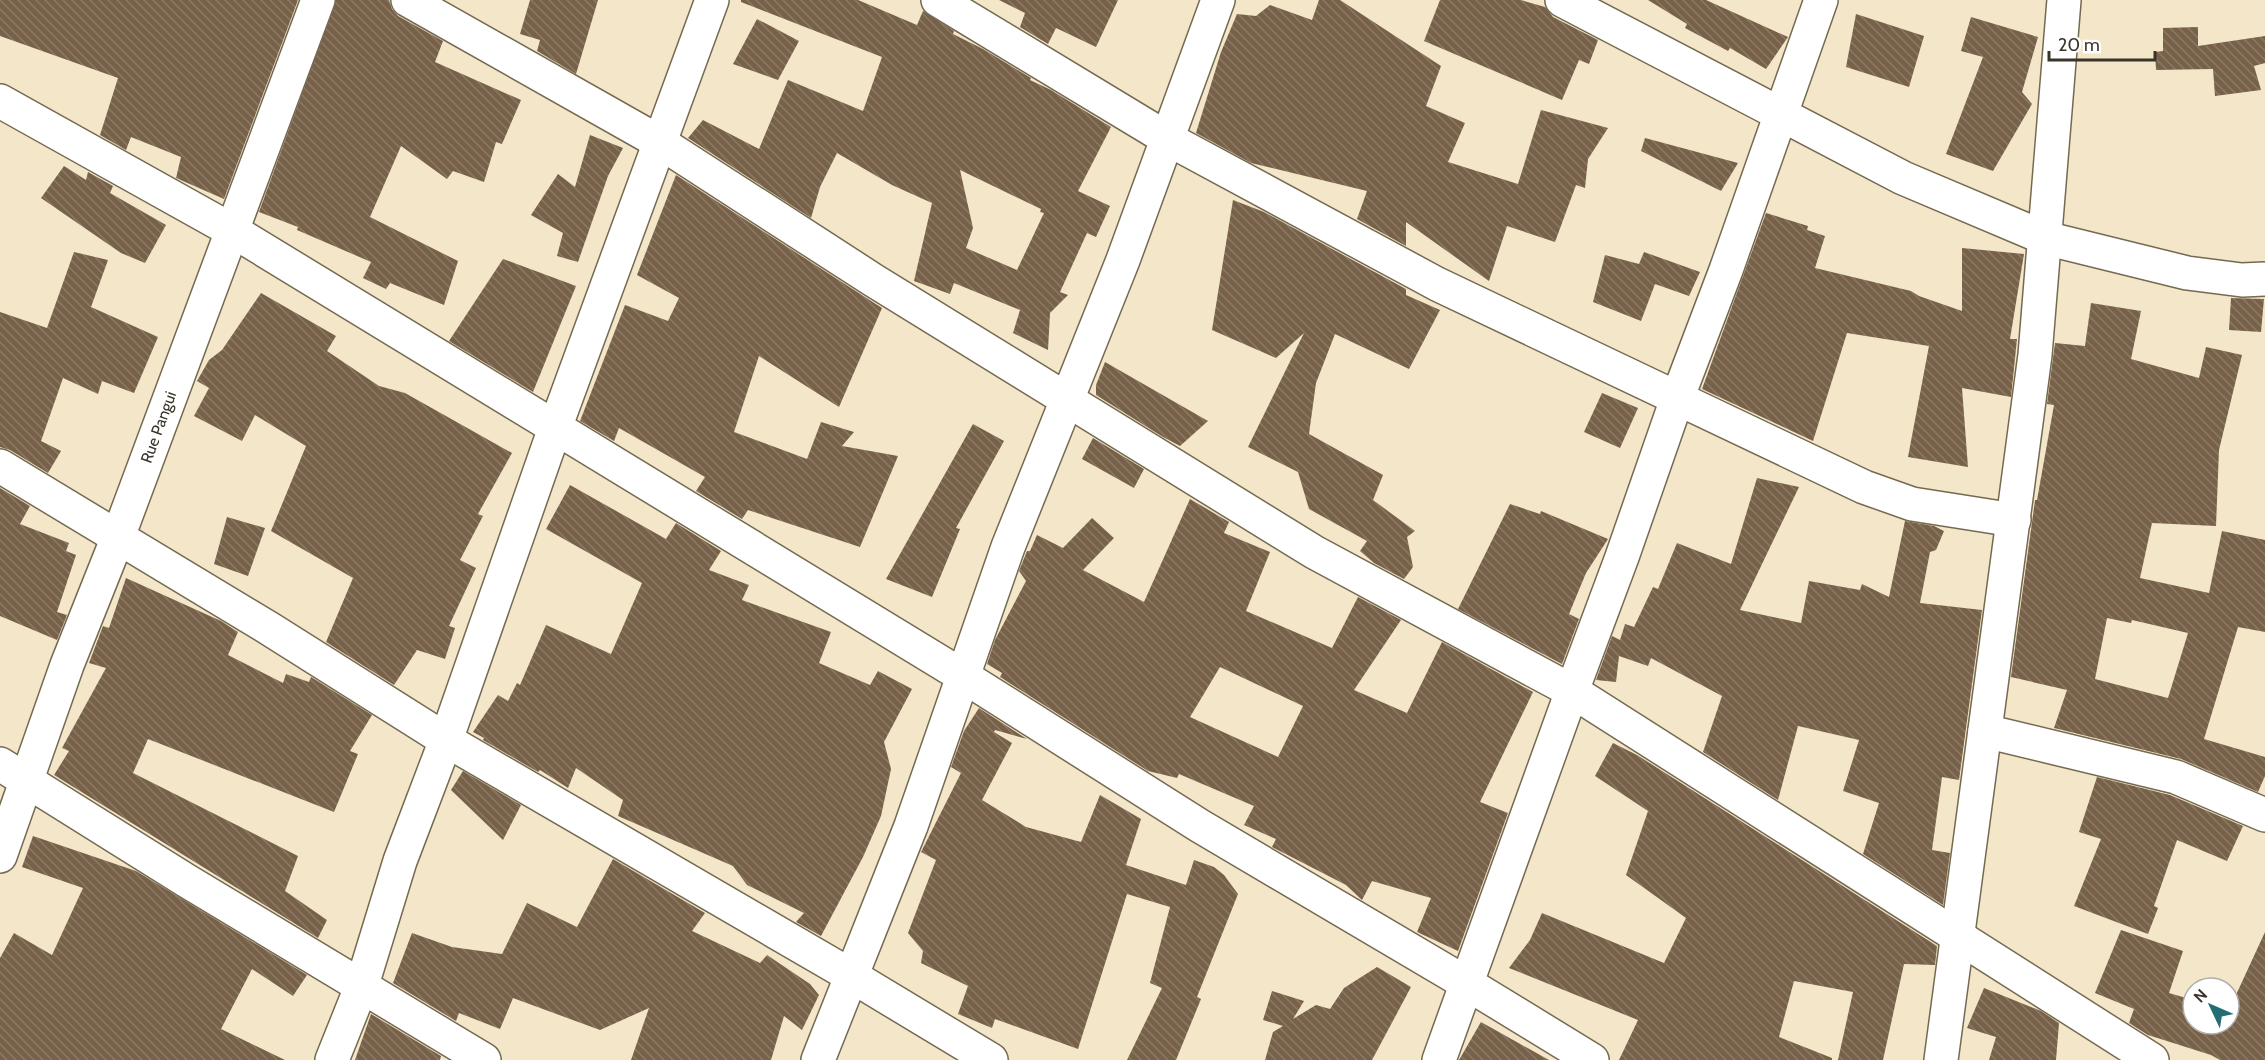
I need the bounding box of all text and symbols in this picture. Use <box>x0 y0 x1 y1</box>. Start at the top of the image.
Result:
scale bar <box>2049 24 2156 62</box>
text: 20 m <box>2058 34 2100 56</box>
street label: Rue Pangui <box>137 389 180 466</box>
north arrow <box>2181 976 2241 1036</box>
text: N <box>2190 985 2211 1007</box>

